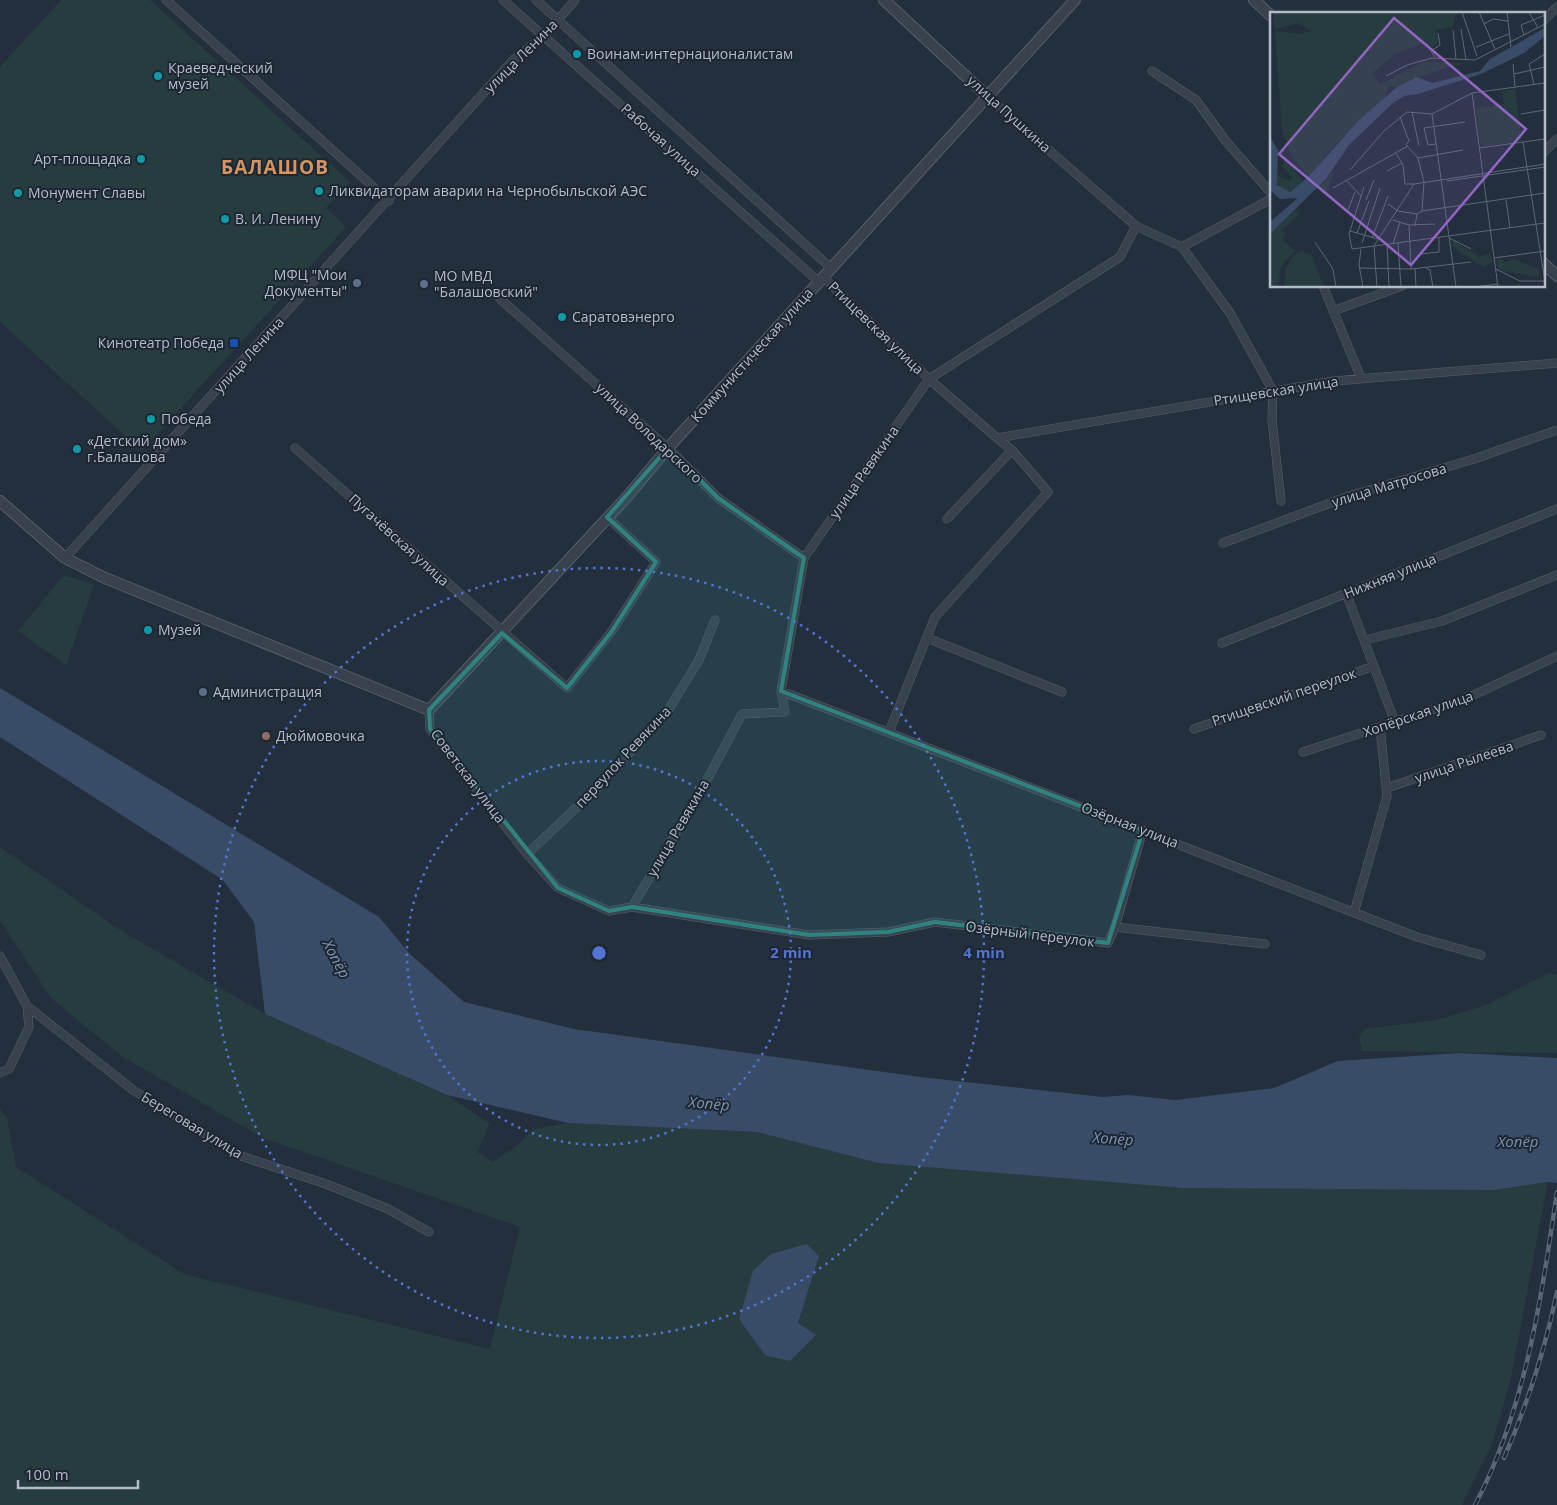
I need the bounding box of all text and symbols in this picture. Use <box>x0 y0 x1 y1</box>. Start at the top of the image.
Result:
inset map <box>1270 12 1544 288</box>
street label: улица Ленина <box>480 15 561 96</box>
place label: Воинам-интернационалистам <box>587 44 793 63</box>
marker: Воинам-интернационалистам <box>571 48 583 60</box>
place label: Краеведческий музей <box>168 58 273 93</box>
marker: Краеведческий музей <box>152 70 164 82</box>
street label: улица Пушкина <box>963 71 1055 156</box>
street label: Рабочая улица <box>617 99 705 181</box>
place label: Арт-площадка <box>34 149 131 168</box>
marker: Арт-площадка <box>135 153 147 165</box>
district label: БАЛАШОВ <box>221 154 329 180</box>
place label: Ликвидаторам аварии на Чернобыльской АЭС <box>329 181 647 200</box>
place label: Монумент Славы <box>28 183 146 202</box>
marker: Ликвидаторам аварии на Чернобыльской АЭС <box>313 185 325 197</box>
marker: Монумент Славы <box>12 187 24 199</box>
place label: В. И. Ленину <box>235 209 322 228</box>
marker: В. И. Ленину <box>219 213 231 225</box>
place label: МФЦ "Мои Документы" <box>265 265 347 300</box>
place label: МО МВД "Балашовский" <box>434 266 538 301</box>
marker: МФЦ "Мои Документы" <box>351 277 363 289</box>
street label: Ртищевская улица <box>824 277 928 378</box>
marker: МО МВД "Балашовский" <box>418 278 430 290</box>
street label: Коммунистическая улица <box>686 284 817 426</box>
place label: Саратовэнерго <box>572 307 675 326</box>
marker: Саратовэнерго <box>556 311 568 323</box>
street label: улица Ленина <box>209 313 288 397</box>
place label: Кинотеатр Победа <box>98 333 224 352</box>
marker: Кинотеатр Победа <box>228 337 240 349</box>
street label: Ртищевская улица <box>1212 371 1340 410</box>
street label: улица Володарского <box>592 378 707 487</box>
place label: Победа <box>161 409 212 428</box>
marker: Победа <box>145 413 157 425</box>
street label: улица Ревякина <box>825 422 903 522</box>
place label: «Детский дом» г.Балашова <box>87 431 187 466</box>
marker: «Детский дом» г.Балашова <box>71 443 83 455</box>
street label: улица Матросова <box>1329 458 1449 511</box>
street label: Пугачёвская улица <box>345 489 454 590</box>
street label: Нижняя улица <box>1341 548 1439 603</box>
place label: Музей <box>158 620 201 639</box>
marker: Музей <box>142 624 154 636</box>
street label: Ртищевский переулок <box>1209 663 1359 730</box>
place label: Администрация <box>213 682 322 701</box>
marker: Администрация <box>197 686 209 698</box>
street label: Хопёрская улица <box>1360 686 1475 741</box>
street label: переулок Ревякина <box>571 702 675 811</box>
street label: Советская улица <box>427 725 510 827</box>
place label: Дюймовочка <box>276 726 365 745</box>
marker: Дюймовочка <box>260 730 272 742</box>
street label: улица Рылеева <box>1412 736 1516 787</box>
street label: улица Ревякина <box>642 776 713 880</box>
street label: Озёрная улица <box>1079 797 1181 852</box>
street label: Озёрный переулок <box>964 916 1096 951</box>
water label: Хопёр <box>318 935 355 981</box>
text: 2 min <box>770 942 812 962</box>
text: 4 min <box>963 942 1005 962</box>
centre of rings <box>590 944 608 962</box>
street label: Береговая улица <box>138 1087 246 1162</box>
water label: Хопёр <box>687 1091 730 1115</box>
water label: Хопёр <box>1091 1127 1134 1149</box>
water label: Хопёр <box>1496 1131 1539 1151</box>
scale bar <box>18 1458 138 1490</box>
text: 100 m <box>25 1464 69 1484</box>

